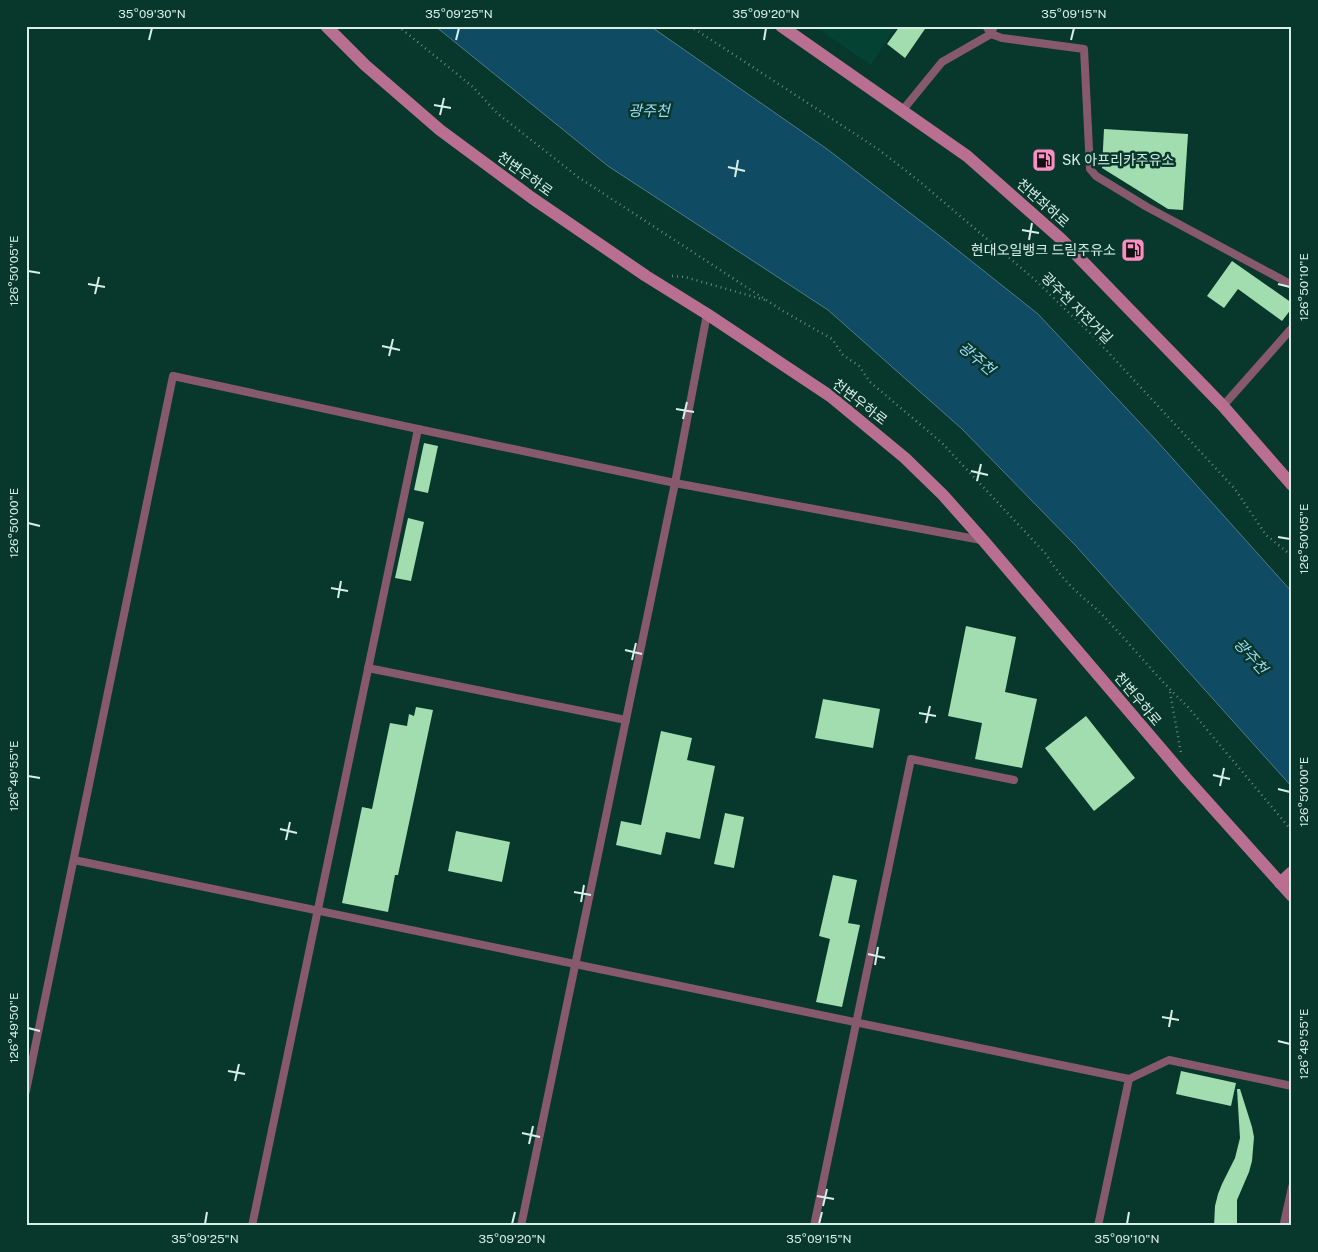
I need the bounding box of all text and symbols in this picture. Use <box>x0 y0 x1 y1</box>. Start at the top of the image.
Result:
text: 35°09'30"N <box>118 7 186 21</box>
text: 35°09'25"N <box>425 7 493 21</box>
text: 35°09'20"N <box>732 7 800 21</box>
text: 35°09'15"N <box>1041 7 1107 21</box>
water label: 광주천 <box>628 102 672 119</box>
fuel station icon: SK 아프리카주유소 <box>1031 147 1057 173</box>
street label: 천변우하로 <box>494 149 556 199</box>
place label: SK 아프리카주유소 <box>1062 152 1175 168</box>
street label: 천변좌하로 <box>1014 176 1072 231</box>
text: 126°50'05"E <box>7 236 21 306</box>
fuel station icon: 현대오일뱅크 드림주유소 <box>1120 237 1146 263</box>
place label: 현대오일뱅크 드림주유소 <box>971 242 1116 258</box>
text: 126°50'10"E <box>1297 253 1311 321</box>
street label: 광주천 자전거길 <box>1038 269 1116 347</box>
water label: 광주천 <box>956 338 1000 379</box>
street label: 천변우하로 <box>830 376 890 428</box>
text: 126°50'00"E <box>7 488 21 558</box>
text: 126°50'05"E <box>1297 504 1311 574</box>
water label: 광주천 <box>1231 635 1273 679</box>
street label: 천변우하로 <box>1111 669 1165 729</box>
text: 126°49'55"E <box>7 741 21 812</box>
text: 126°50'00"E <box>1297 757 1311 827</box>
text: 126°49'50"E <box>7 993 21 1063</box>
text: 126°49'55"E <box>1297 1009 1311 1080</box>
text: 35°09'25"N <box>171 1232 239 1246</box>
text: 35°09'20"N <box>478 1232 546 1246</box>
text: 35°09'15"N <box>786 1232 852 1246</box>
text: 35°09'10"N <box>1095 1232 1159 1246</box>

